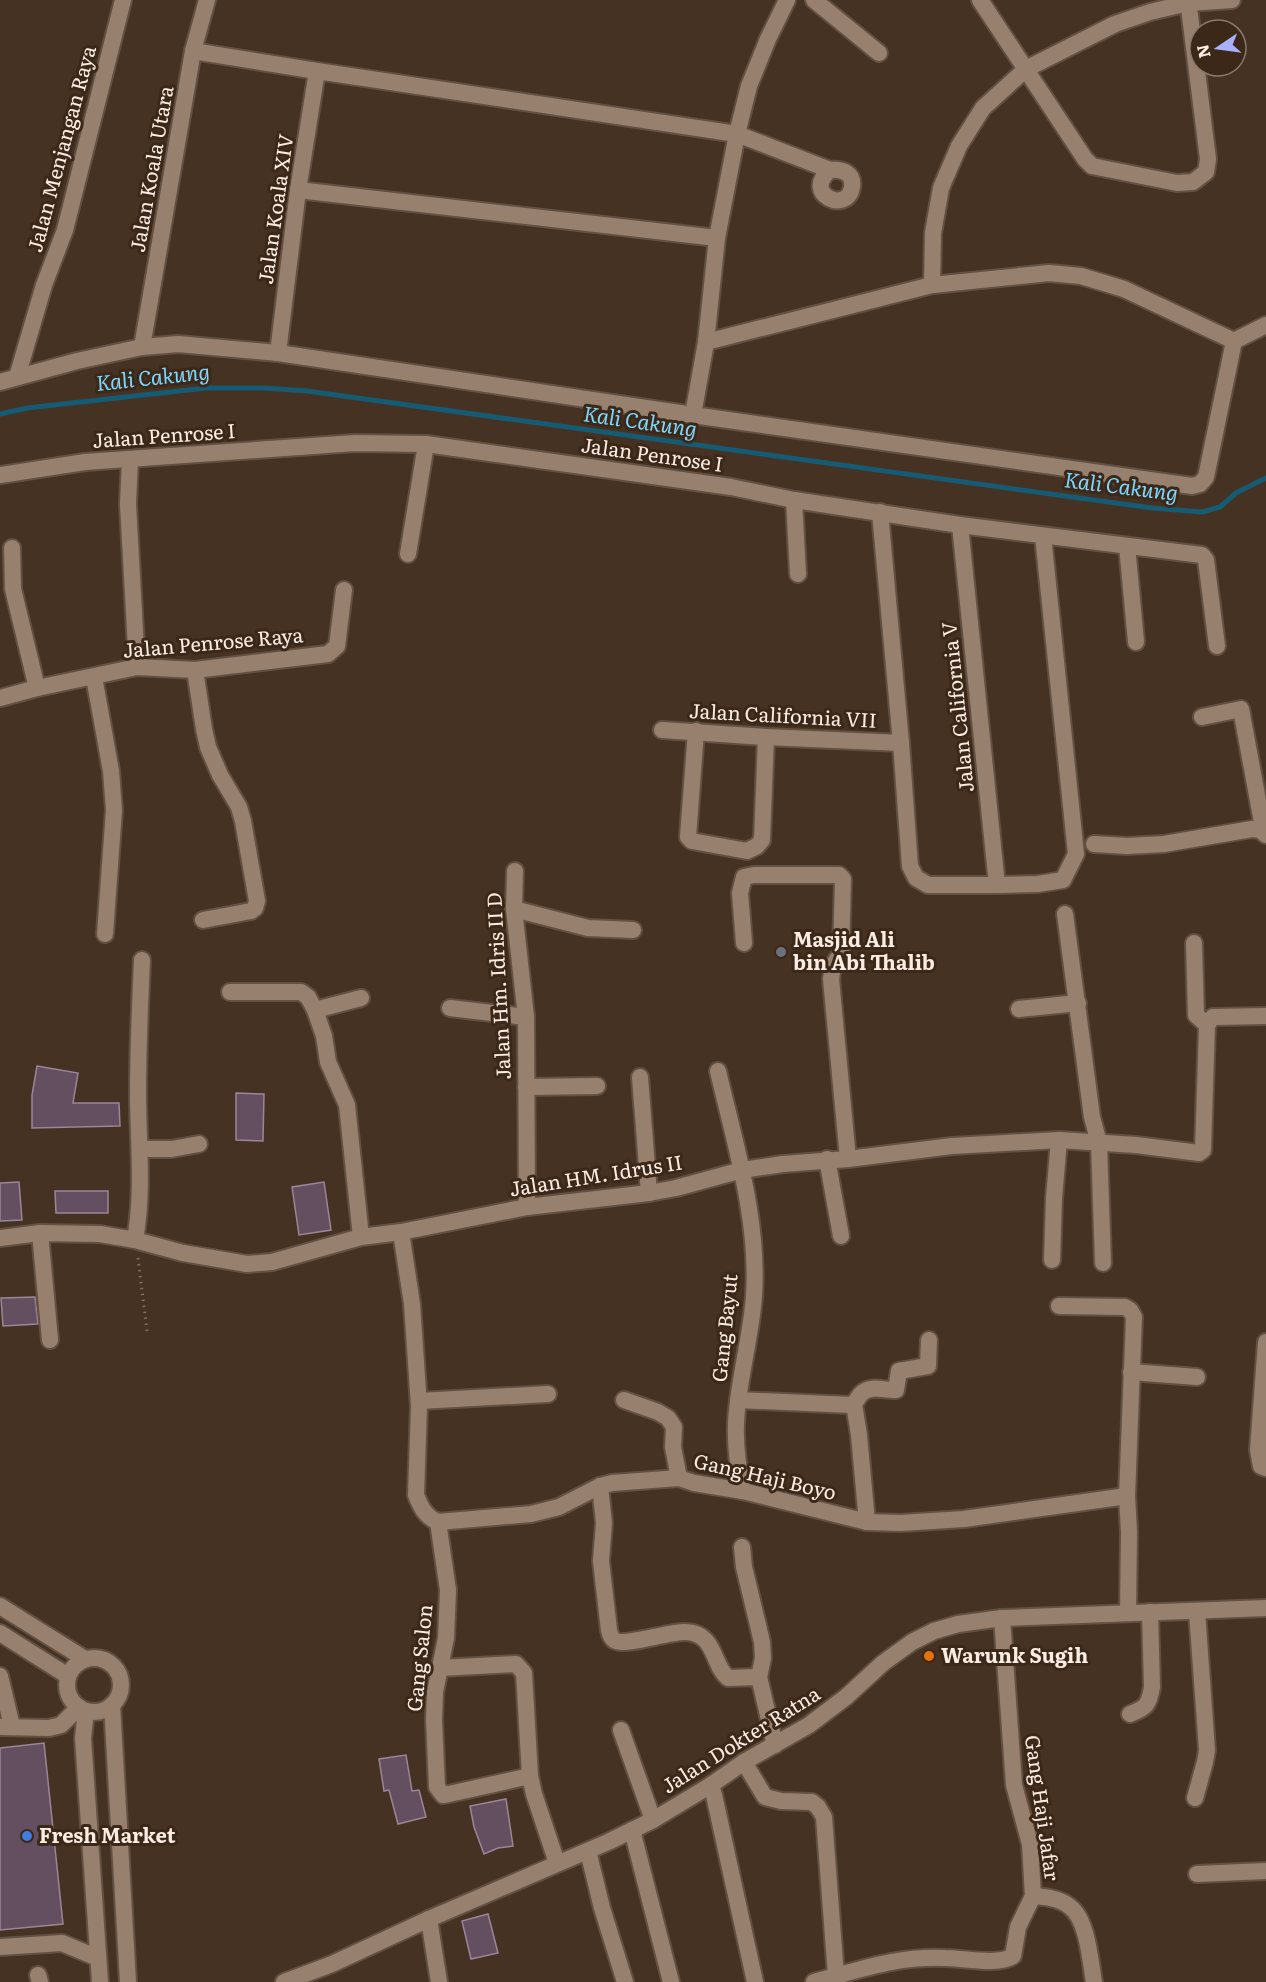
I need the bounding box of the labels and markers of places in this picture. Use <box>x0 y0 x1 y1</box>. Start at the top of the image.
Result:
place label: Masjid Ali bin Abi Thalib <box>793 923 935 976</box>
marker: Masjid Ali bin Abi Thalib <box>774 945 788 959</box>
place label: Warunk Sugih <box>941 1639 1088 1669</box>
marker: Warunk Sugih <box>922 1649 936 1663</box>
place label: Fresh Market <box>39 1819 176 1849</box>
marker: Fresh Market <box>20 1829 34 1843</box>

